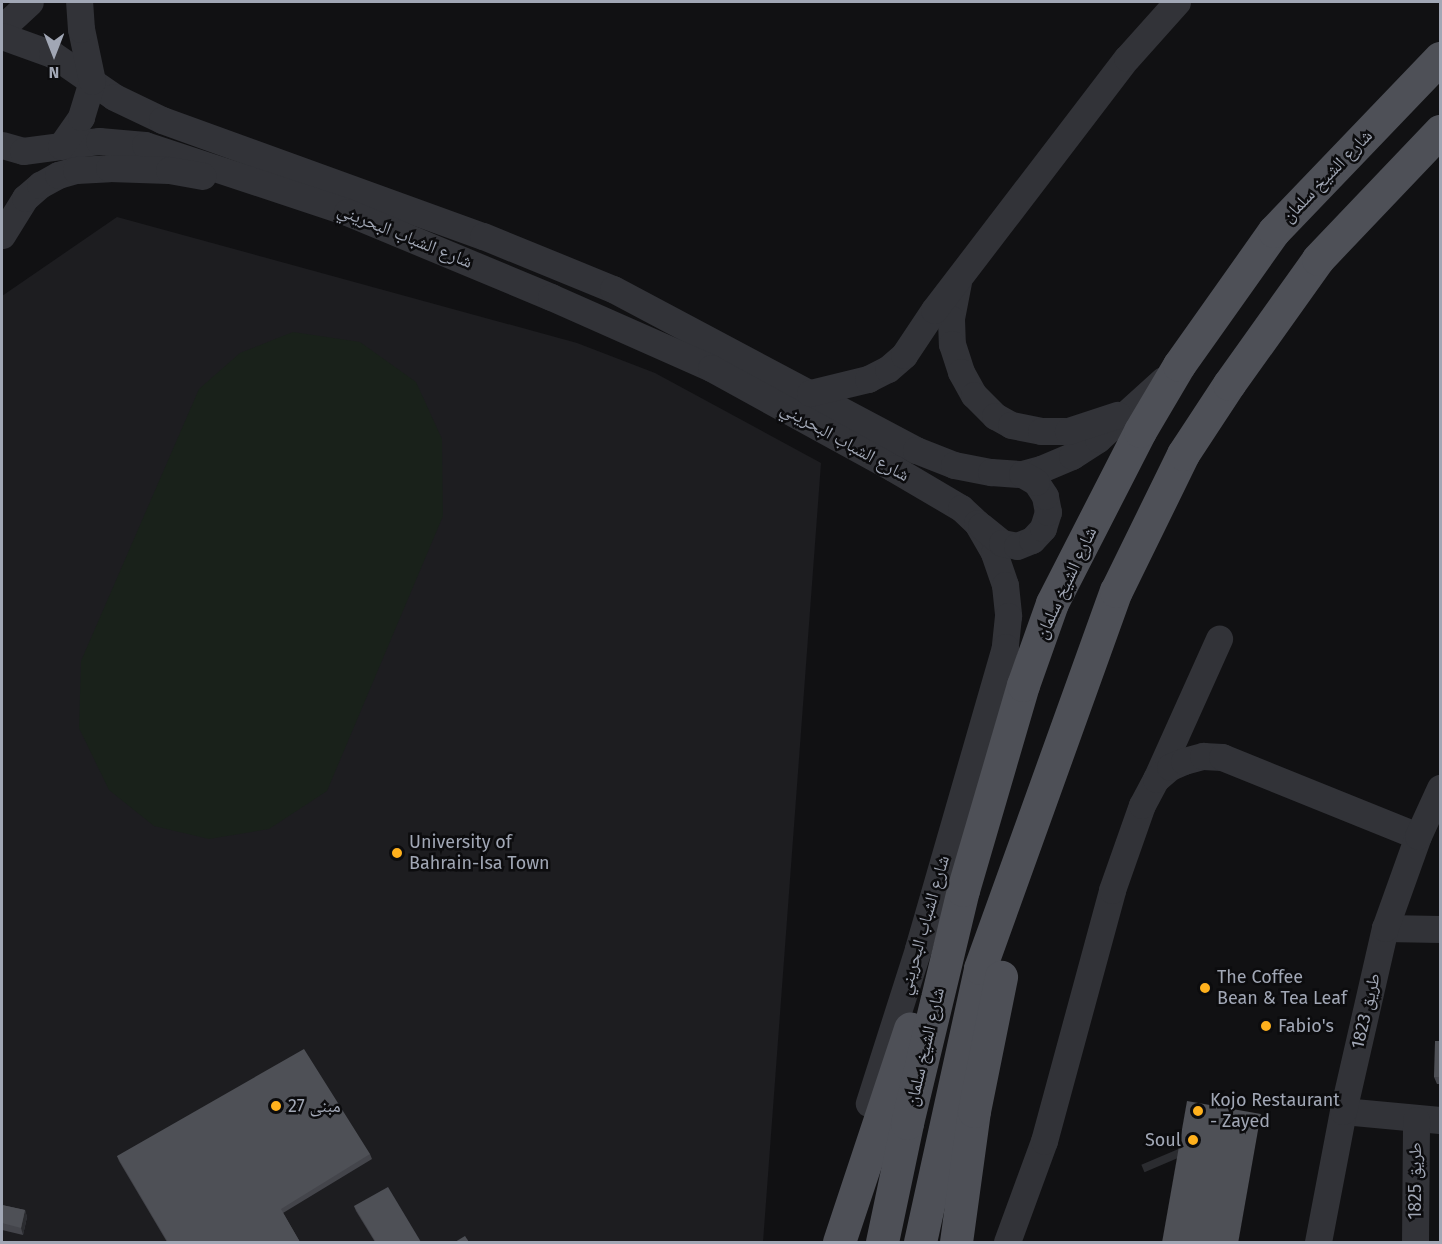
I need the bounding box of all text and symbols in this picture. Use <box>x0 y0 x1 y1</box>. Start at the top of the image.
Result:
north arrow <box>24 24 84 84</box>
text: N <box>49 63 59 82</box>
street label: شارع الشيخ سلمان <box>1277 125 1377 227</box>
street label: شارع الشباب البحريني <box>334 199 476 273</box>
street label: شارع الشباب البحريني <box>777 398 913 486</box>
street label: شارع الشيخ سلمان <box>1031 524 1101 642</box>
place label: University of Bahrain-Isa Town <box>409 832 550 874</box>
marker: University of Bahrain-Isa Town <box>390 846 404 860</box>
street label: شارع الشباب البحريني <box>894 853 954 997</box>
place label: The Coffee Bean & Tea Leaf <box>1217 967 1347 1010</box>
street label: طريق 1823 <box>1347 971 1385 1051</box>
marker: The Coffee Bean & Tea Leaf <box>1198 981 1212 995</box>
street label: شارع الشيخ سلمان <box>901 986 949 1108</box>
place label: Fabio's <box>1278 1015 1334 1037</box>
marker: Fabio's <box>1259 1019 1273 1033</box>
place label: Kojo Restaurant - Zayed <box>1210 1090 1340 1132</box>
place label: مبنى 27 <box>288 1095 341 1117</box>
marker: مبنى 27 <box>269 1099 283 1113</box>
marker: Kojo Restaurant - Zayed <box>1191 1104 1205 1118</box>
place label: Soul <box>1145 1129 1181 1151</box>
marker: Soul <box>1186 1133 1200 1147</box>
street label: طريق 1825 <box>1404 1142 1426 1220</box>

